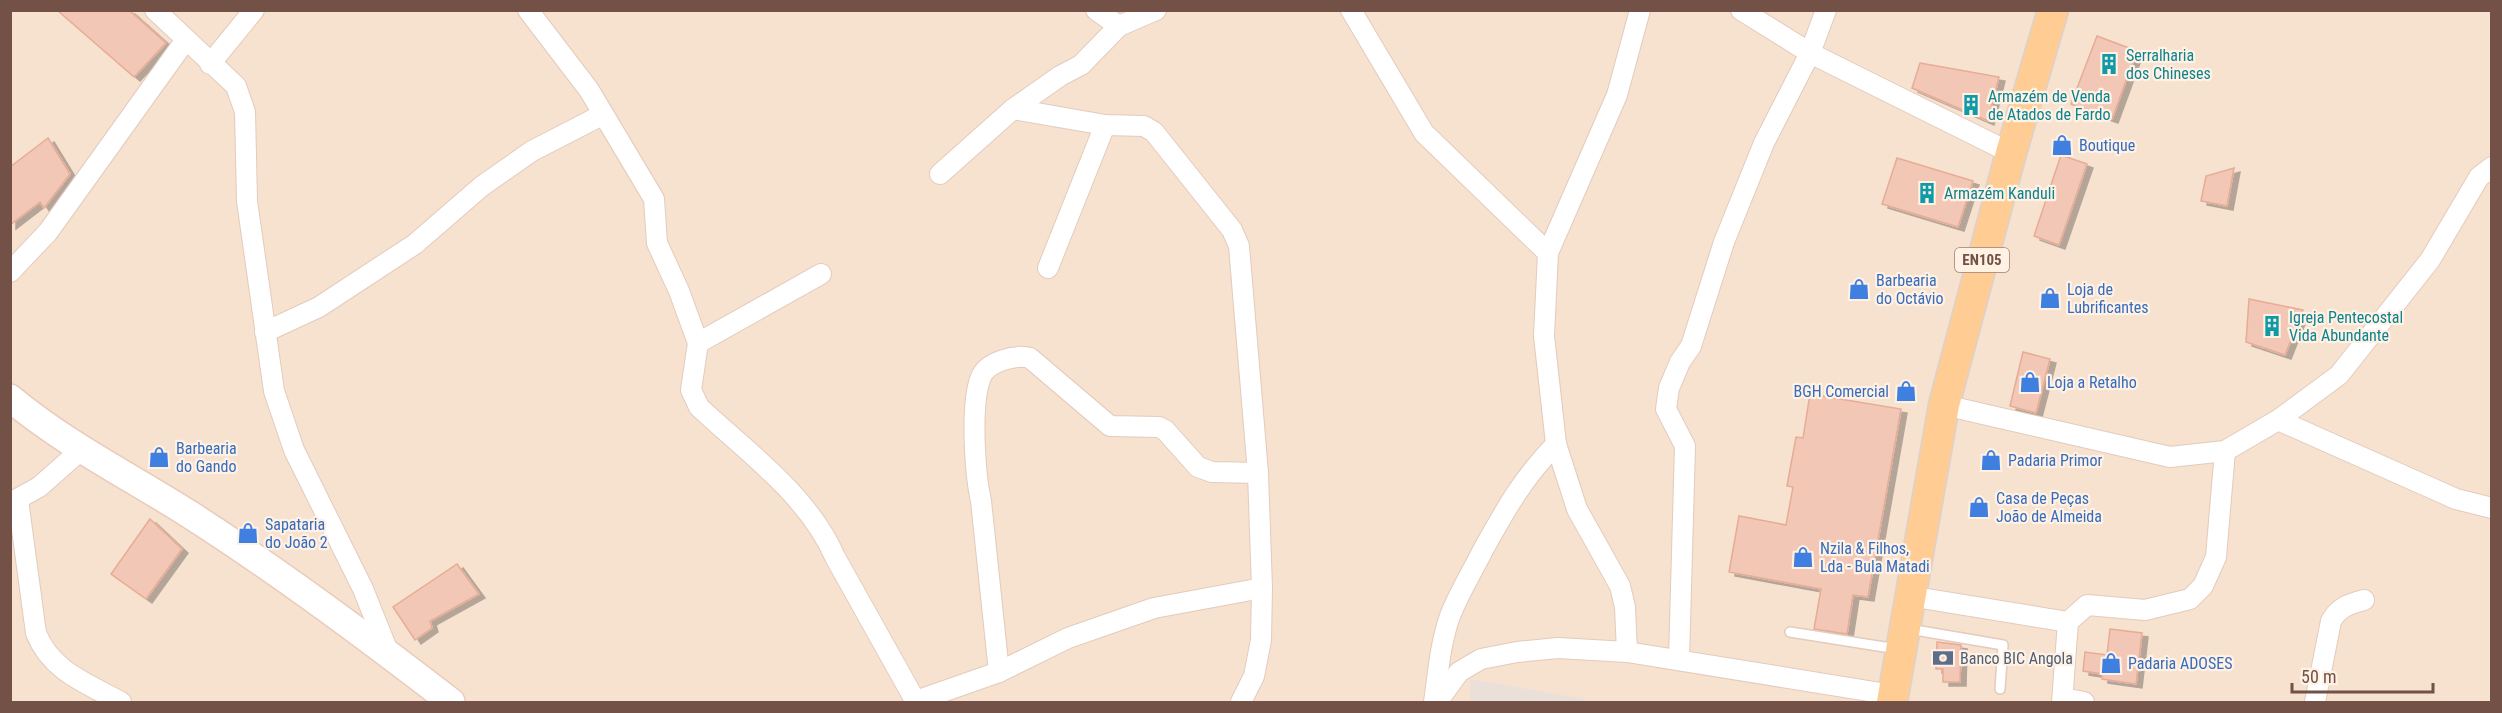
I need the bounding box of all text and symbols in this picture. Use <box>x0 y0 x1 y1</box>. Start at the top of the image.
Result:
place label: Serralharia dos Chineses <box>2126 46 2211 83</box>
building icon: Serralharia dos Chineses <box>2097 52 2121 76</box>
place label: Armazém de Venda de Atados de Fardo <box>1988 87 2111 124</box>
building icon: Armazém de Venda de Atados de Fardo <box>1959 93 1983 117</box>
shop icon: Boutique <box>2050 133 2074 157</box>
place label: Boutique <box>2079 136 2135 155</box>
building icon: Armazém Kanduli <box>1915 181 1939 205</box>
place label: Armazém Kanduli <box>1944 184 2055 203</box>
road number: EN105 <box>1955 248 2009 272</box>
place label: Barbearia do Octávio <box>1876 271 1943 308</box>
shop icon: Barbearia do Octávio <box>1847 277 1871 301</box>
place label: Loja de Lubrificantes <box>2067 280 2149 317</box>
shop icon: Loja de Lubrificantes <box>2038 286 2062 310</box>
place label: Igreja Pentecostal Vida Abundante <box>2289 308 2403 345</box>
building icon: Igreja Pentecostal Vida Abundante <box>2260 314 2284 338</box>
shop icon: Loja a Retalho <box>2018 370 2042 394</box>
place label: Loja a Retalho <box>2047 373 2137 392</box>
shop icon: BGH Comercial <box>1894 379 1918 403</box>
place label: BGH Comercial <box>1793 382 1889 401</box>
place label: Barbearia do Gando <box>176 439 237 476</box>
shop icon: Barbearia do Gando <box>147 445 171 469</box>
shop icon: Padaria Primor <box>1979 448 2003 472</box>
place label: Padaria Primor <box>2008 451 2102 470</box>
place label: Casa de Peças João de Almeida <box>1996 489 2102 526</box>
shop icon: Casa de Peças João de Almeida <box>1967 495 1991 519</box>
place label: Sapataria do João 2 <box>265 515 328 552</box>
shop icon: Sapataria do João 2 <box>236 521 260 545</box>
place label: Nzila & Filhos, Lda - Bula Matadi <box>1820 539 1930 576</box>
shop icon: Nzila & Filhos, Lda - Bula Matadi <box>1791 545 1815 569</box>
bank icon: Banco BIC Angola <box>1931 646 1955 670</box>
place label: Banco BIC Angola <box>1960 649 2073 668</box>
shop icon: Padaria ADOSES <box>2099 651 2123 675</box>
place label: Padaria ADOSES <box>2128 654 2232 673</box>
scale bar <box>2292 656 2433 694</box>
text: 50 m <box>2301 666 2336 687</box>

